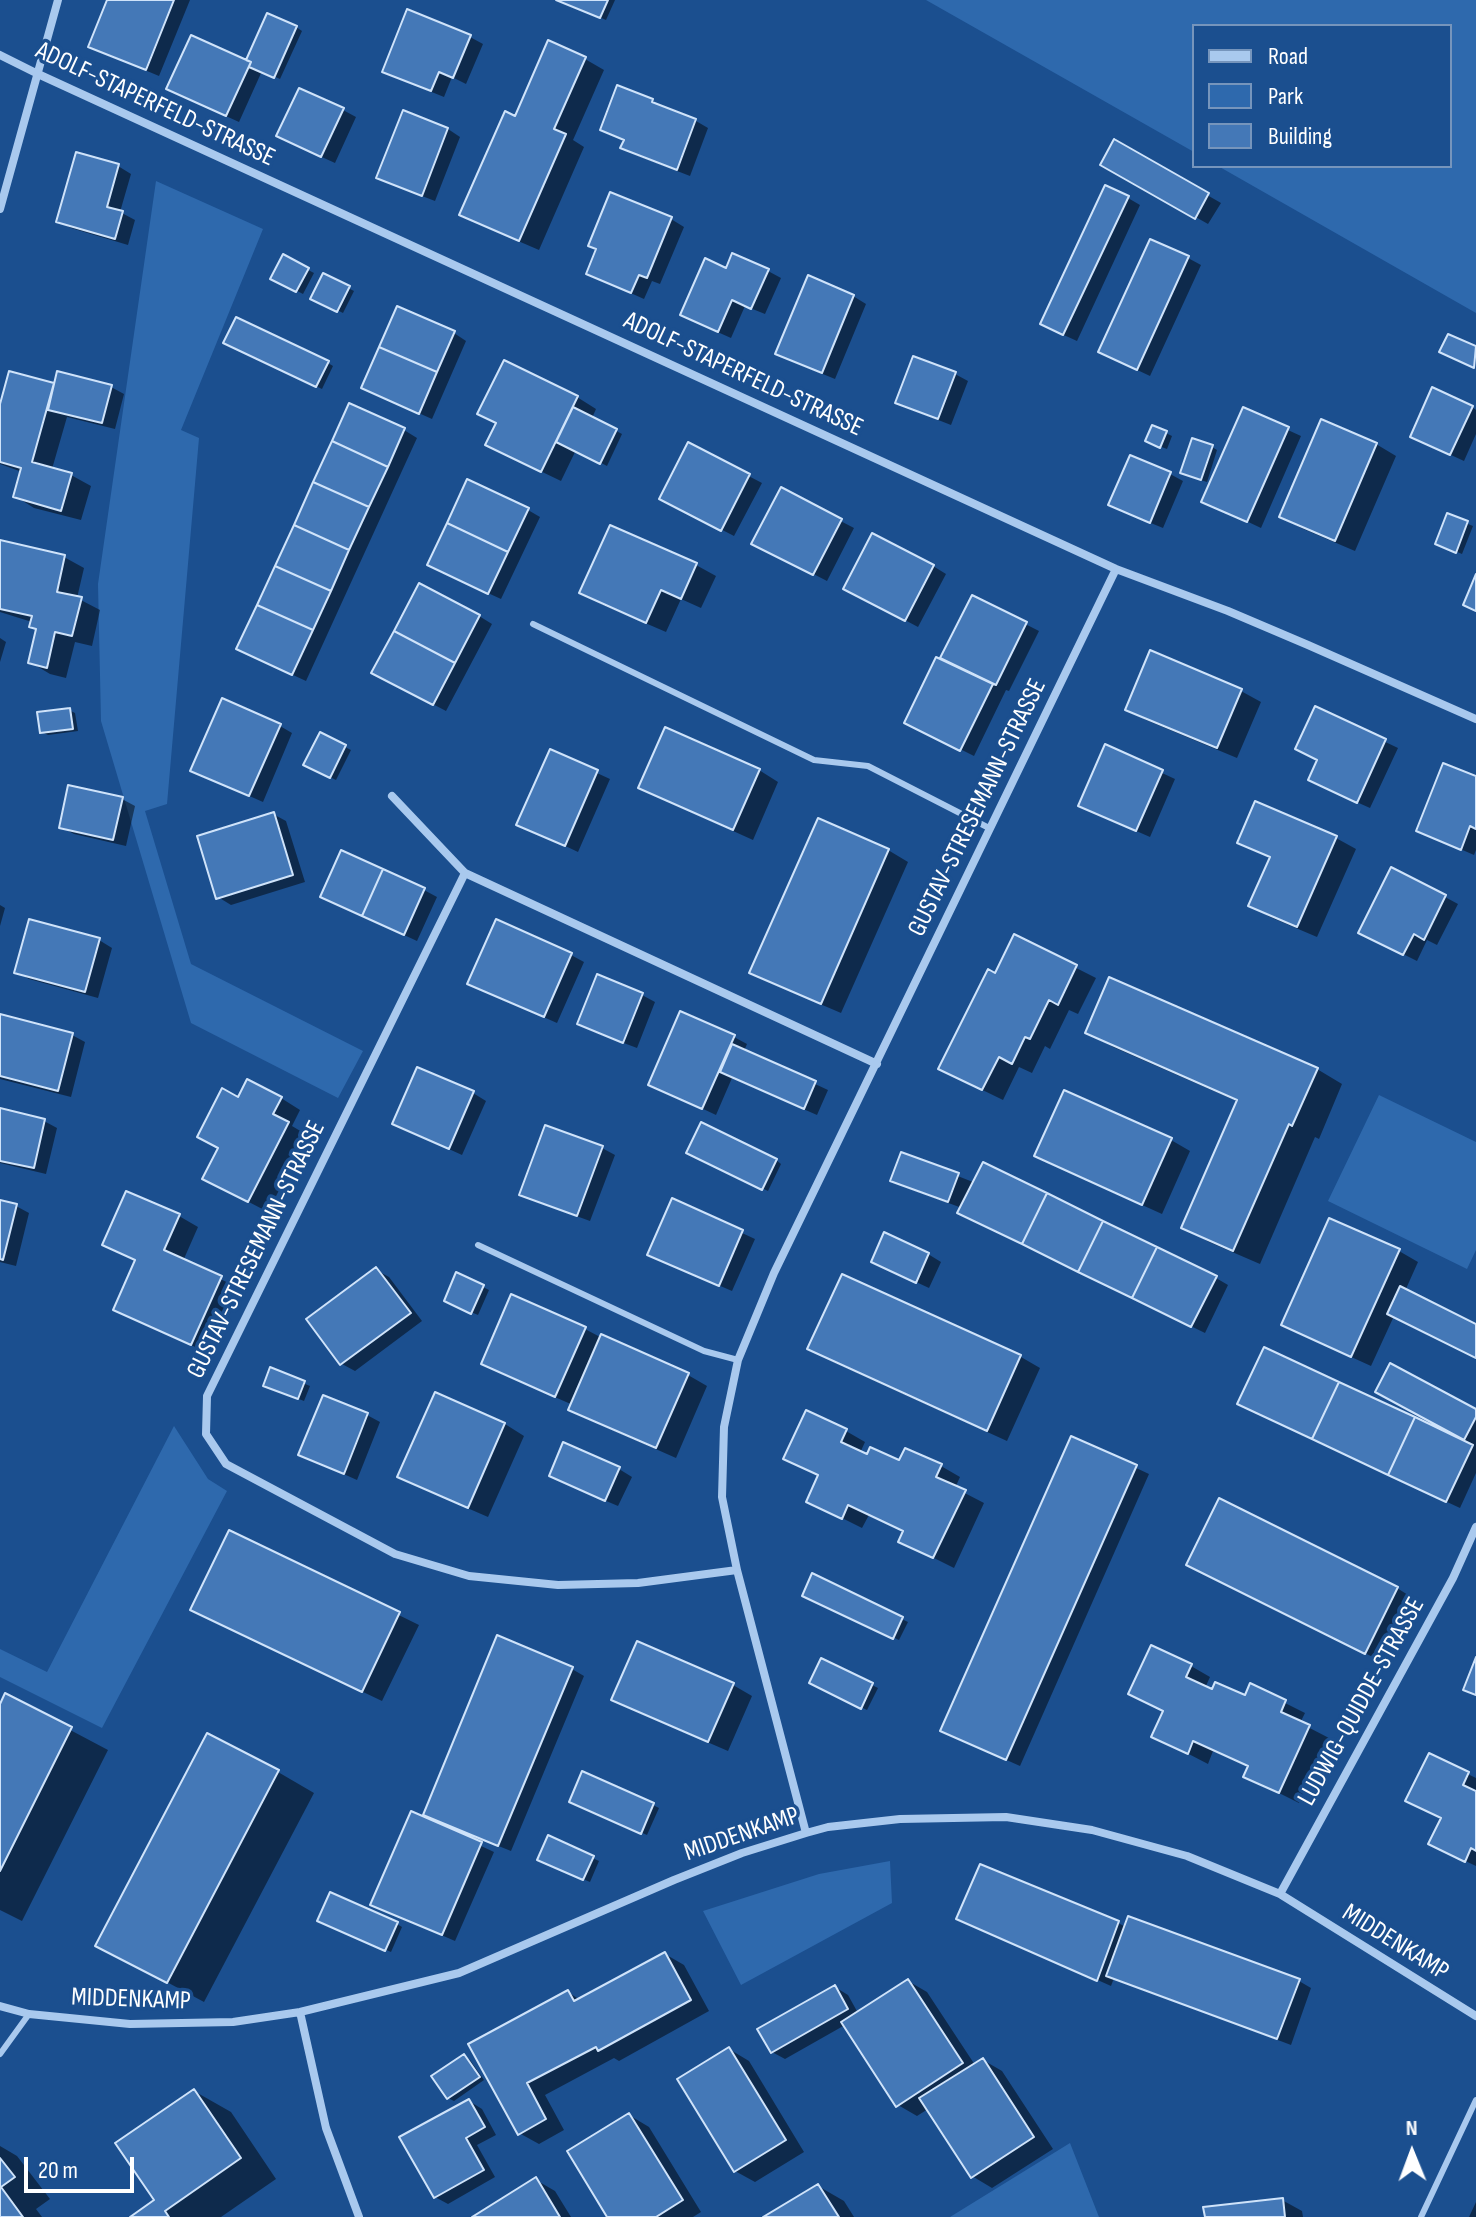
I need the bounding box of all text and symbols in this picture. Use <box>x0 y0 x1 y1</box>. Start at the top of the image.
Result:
legend <box>1192 24 1452 168</box>
street label: ADOLF-STAPERFELD-STRASSE <box>30 36 280 174</box>
text: Road <box>1268 42 1308 71</box>
text: Park <box>1268 82 1303 111</box>
text: Building <box>1268 122 1332 151</box>
street label: ADOLF-STAPERFELD-STRASSE <box>618 306 868 444</box>
street label: GUSTAV-STRESEMANN-STRASSE <box>902 674 1054 942</box>
street label: GUSTAV-STRESEMANN-STRASSE <box>181 1116 333 1384</box>
street label: LUDWIG-QUIDDE-STRASSE <box>1292 1593 1432 1811</box>
street label: MIDDENKAMP <box>680 1801 804 1869</box>
street label: MIDDENKAMP <box>1336 1898 1454 1988</box>
street label: MIDDENKAMP <box>71 1982 191 2018</box>
north arrow <box>1372 2113 1452 2193</box>
text: N <box>1405 2115 1418 2142</box>
scale bar <box>28 2141 138 2191</box>
text: 20 m <box>38 2156 78 2185</box>

